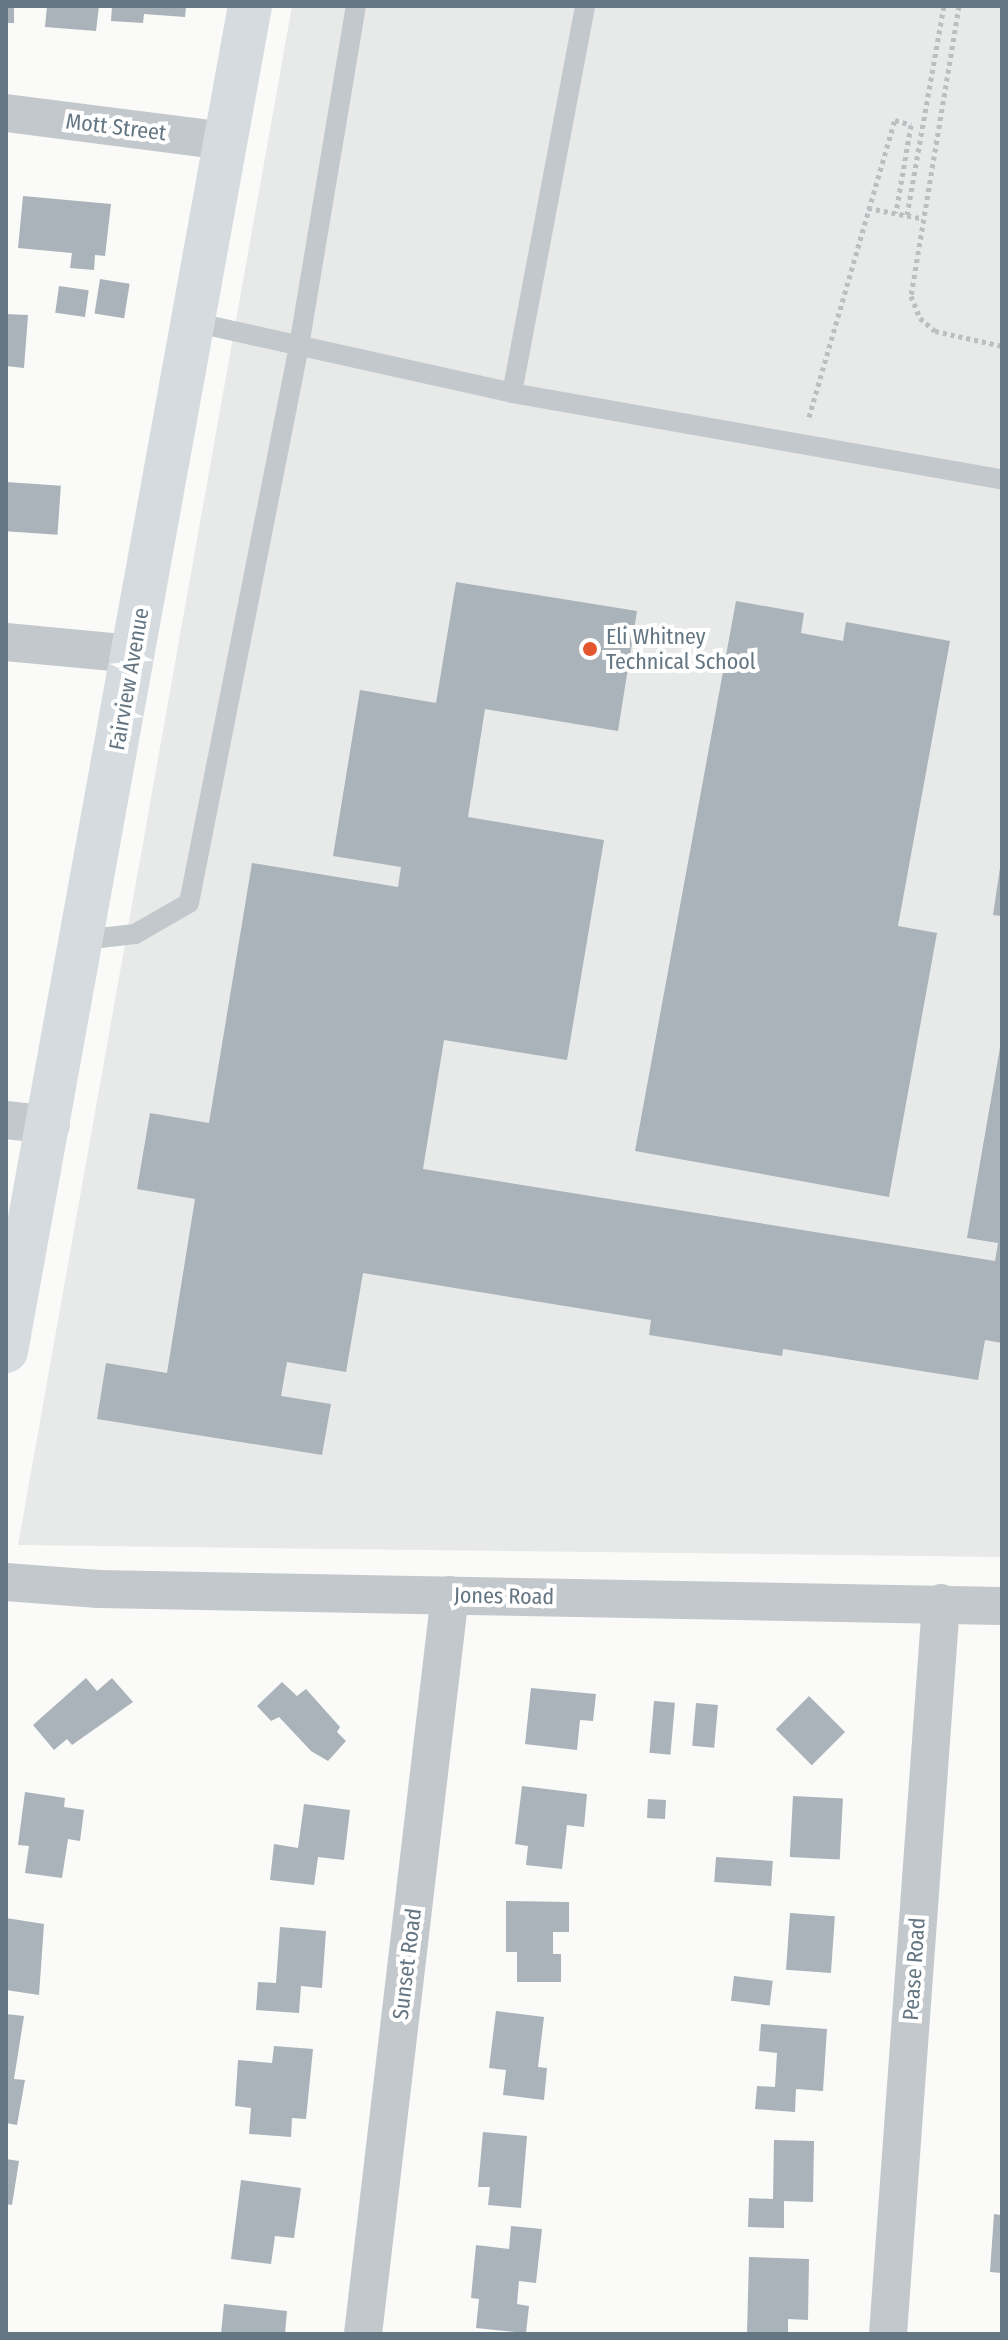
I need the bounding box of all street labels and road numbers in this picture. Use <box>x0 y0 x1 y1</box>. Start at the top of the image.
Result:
street label: Mott Street <box>64 108 168 146</box>
street label: Fairview Avenue <box>103 606 155 752</box>
street label: Jones Road <box>454 1582 554 1610</box>
street label: Sunset Road <box>387 1907 427 2021</box>
street label: Pease Road <box>897 1917 931 2021</box>

